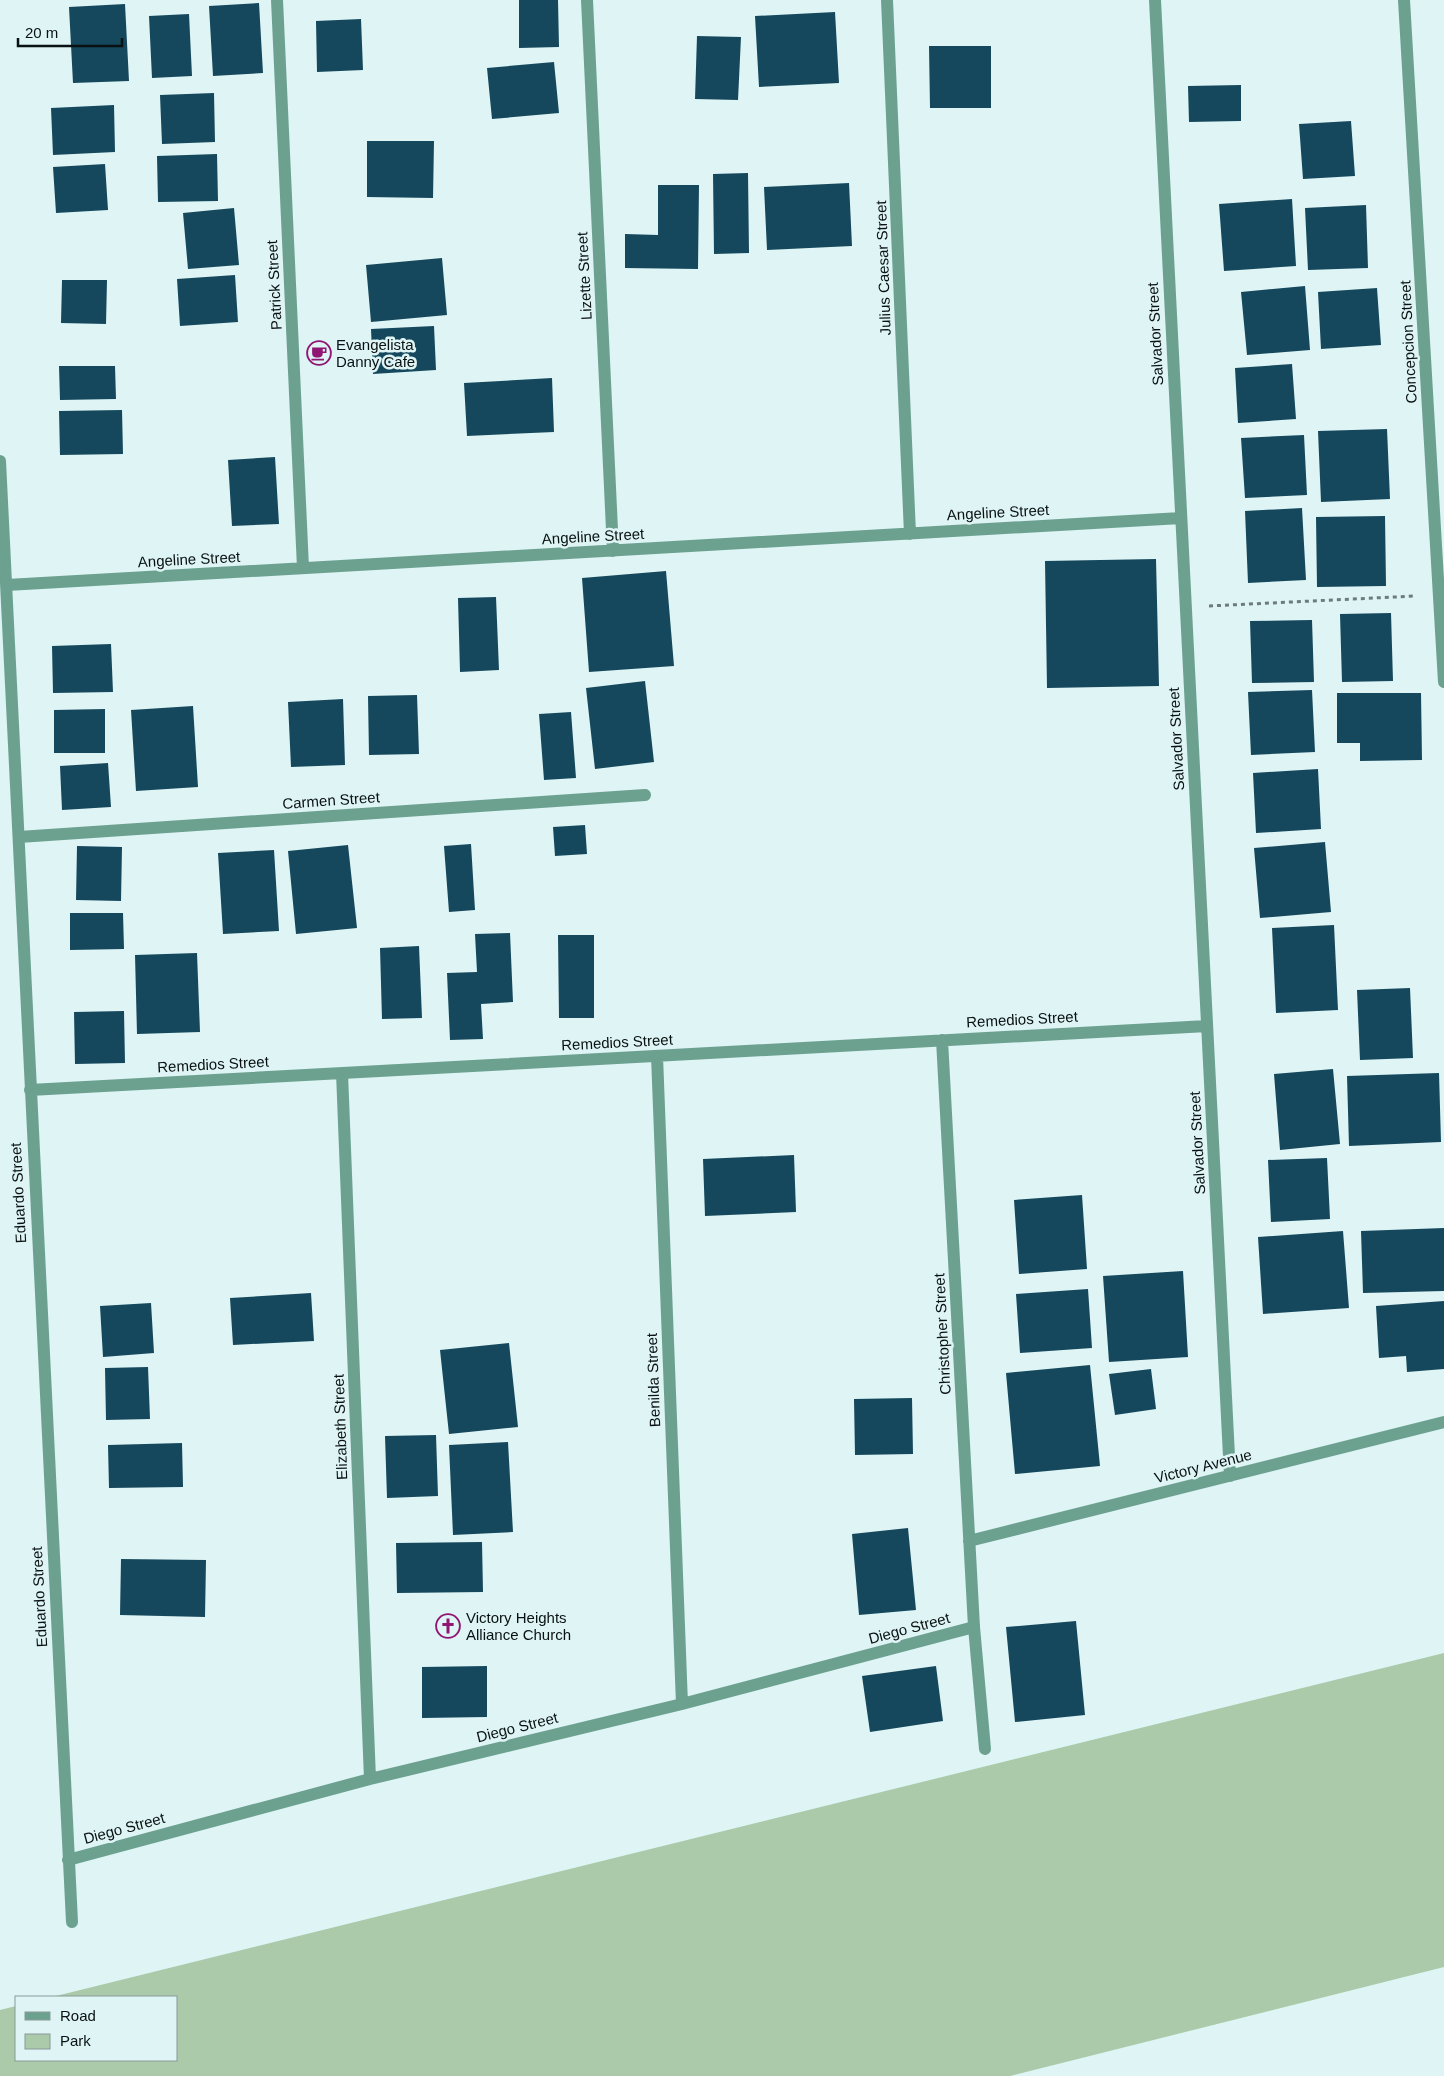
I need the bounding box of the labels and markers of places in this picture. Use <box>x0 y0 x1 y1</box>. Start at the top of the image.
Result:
place label: Evangelista Danny Cafe <box>336 336 415 370</box>
cafe icon: Evangelista Danny Cafe <box>306 340 332 366</box>
place label: Victory Heights Alliance Church <box>466 1609 571 1643</box>
church icon: Victory Heights Alliance Church <box>435 1613 461 1639</box>

